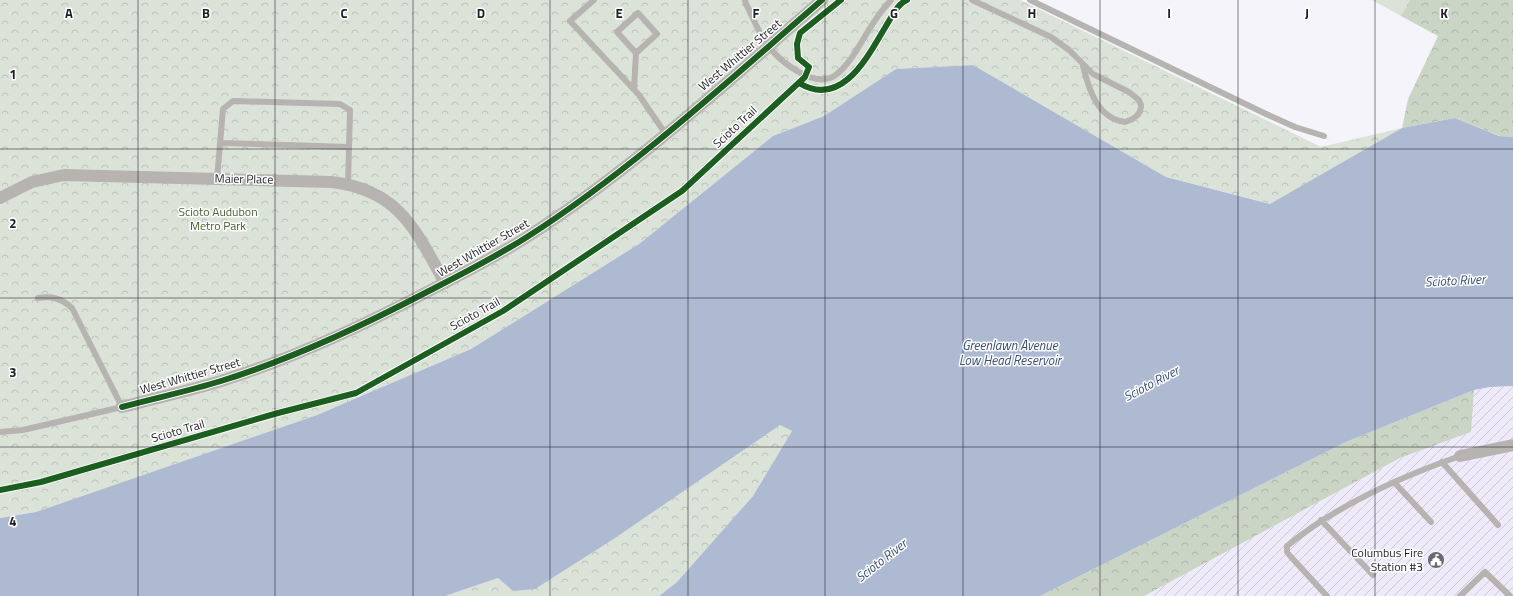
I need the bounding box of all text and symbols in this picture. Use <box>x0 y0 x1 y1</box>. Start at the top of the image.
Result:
text: A <box>65 3 73 23</box>
text: B <box>202 3 210 23</box>
text: C <box>340 3 348 23</box>
text: D <box>477 3 485 23</box>
text: E <box>615 3 623 23</box>
text: F <box>753 3 760 23</box>
text: G <box>890 3 898 23</box>
text: H <box>1028 3 1036 23</box>
text: I <box>1167 3 1171 23</box>
text: J <box>1305 3 1309 23</box>
text: K <box>1440 3 1448 23</box>
street label: West Whittier Street <box>694 14 786 95</box>
text: 1 <box>9 64 17 84</box>
street label: Scioto Trail <box>708 101 761 152</box>
street label: Maier Place <box>214 168 274 189</box>
park label: Scioto Audubon Metro Park <box>178 202 258 235</box>
text: 2 <box>9 213 17 233</box>
street label: West Whittier Street <box>433 213 533 282</box>
water label: Scioto River <box>1424 268 1487 292</box>
street label: Scioto Trail <box>446 292 503 335</box>
water label: Greenlawn Avenue Low Head Reservoir <box>959 335 1063 370</box>
street label: West Whittier Street <box>138 352 243 399</box>
water label: Scioto River <box>1120 359 1184 406</box>
text: 3 <box>9 362 17 382</box>
street label: Scioto Trail <box>149 414 207 447</box>
text: 4 <box>9 511 17 531</box>
water label: Scioto River <box>851 532 912 586</box>
place label: Columbus Fire Station #3 <box>1351 543 1423 576</box>
public building icon: Columbus Fire Station #3 <box>1426 550 1446 570</box>

